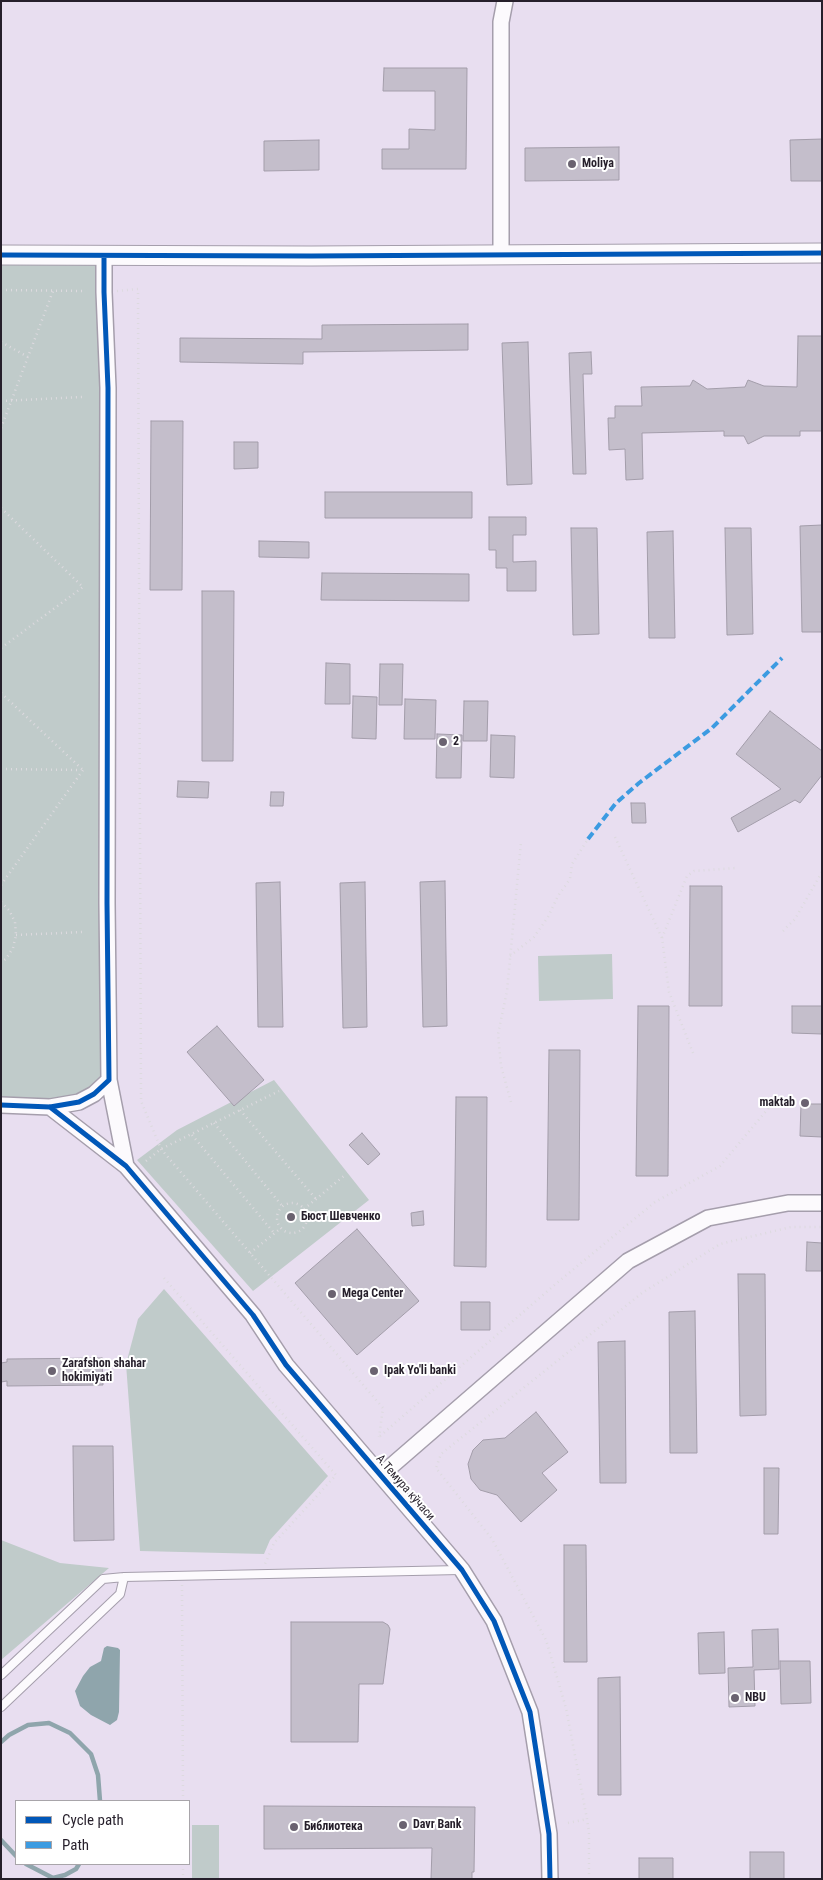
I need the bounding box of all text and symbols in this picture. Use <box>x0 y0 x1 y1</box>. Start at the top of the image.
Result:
place label: Moliya <box>582 157 614 171</box>
marker: Moliya <box>566 158 578 170</box>
place label: 2 <box>453 735 459 749</box>
marker: 2 <box>437 736 449 748</box>
place label: maktab <box>759 1096 795 1110</box>
marker: maktab <box>799 1097 811 1109</box>
place label: Бюст Шевченко <box>301 1210 380 1224</box>
marker: Бюст Шевченко <box>285 1211 297 1223</box>
place label: Mega Center <box>342 1287 403 1301</box>
marker: Mega Center <box>326 1288 338 1300</box>
place label: Zarafshon shahar hokimiyati <box>62 1357 146 1385</box>
place label: Ipak Yo'li banki <box>384 1364 456 1378</box>
marker: Zarafshon shahar hokimiyati <box>46 1365 58 1377</box>
marker: Ipak Yo'li banki <box>368 1365 380 1377</box>
street label: А.Темура кўчаси <box>373 1452 437 1524</box>
place label: NBU <box>745 1691 766 1705</box>
marker: NBU <box>729 1692 741 1704</box>
legend <box>15 1800 190 1865</box>
text: Cycle path <box>62 1811 124 1829</box>
place label: Davr Bank <box>413 1818 461 1832</box>
marker: Davr Bank <box>397 1819 409 1831</box>
place label: Библиотека <box>304 1820 363 1834</box>
marker: Библиотека <box>288 1821 300 1833</box>
text: Path <box>62 1836 89 1854</box>

